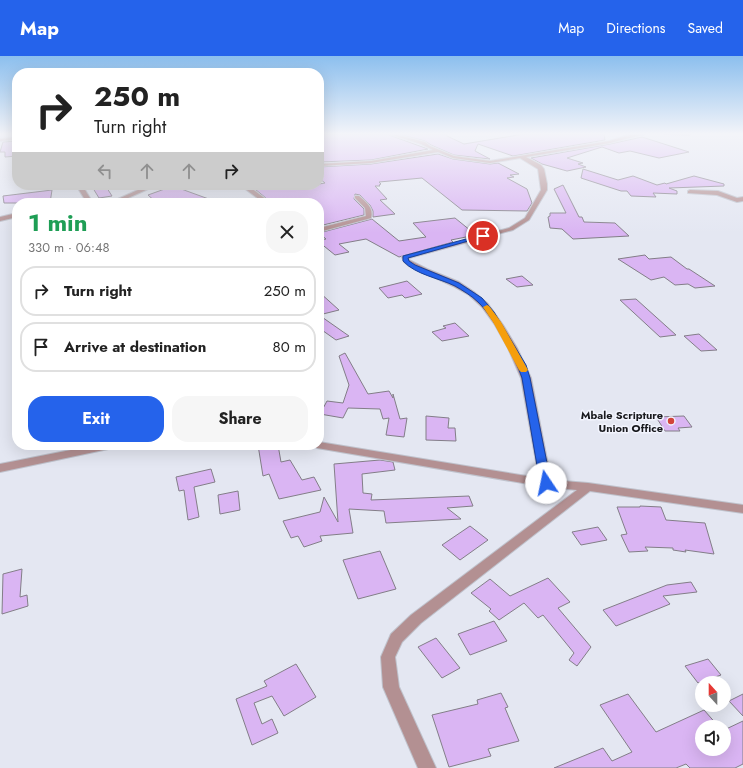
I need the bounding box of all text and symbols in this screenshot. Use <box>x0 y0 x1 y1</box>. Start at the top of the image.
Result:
text: Map <box>20 15 59 42</box>
text: Map <box>558 18 584 38</box>
text: Directions <box>606 18 666 38</box>
text: Saved <box>688 18 723 38</box>
text: 250 m <box>94 76 180 117</box>
icon: right <box>28 84 80 136</box>
text: Turn right <box>94 114 166 140</box>
icon: left <box>94 160 116 182</box>
icon: ahead <box>136 160 158 182</box>
icon: ahead <box>178 160 200 182</box>
icon: right <box>220 160 242 182</box>
text: 1 min <box>28 205 88 240</box>
button: close <box>266 211 308 253</box>
pin <box>466 219 500 253</box>
icon: arrive <box>472 225 494 247</box>
text: 330 m · 06:48 <box>28 238 110 257</box>
icon: right <box>30 280 52 302</box>
text: Turn right <box>64 280 132 302</box>
text: 250 m <box>264 280 306 302</box>
icon: arrive <box>30 336 52 358</box>
text: Arrive at destination <box>64 336 206 358</box>
text: 80 m <box>273 336 306 358</box>
button: Exit <box>28 396 164 442</box>
button: Share <box>172 396 308 442</box>
place label: Mbale Scripture Union Office <box>581 407 663 436</box>
marker: Mbale Scripture Union Office <box>666 416 676 426</box>
position arrow <box>525 462 567 504</box>
north arrow <box>695 676 731 712</box>
map controls <box>695 676 731 756</box>
button: sound <box>695 720 731 756</box>

